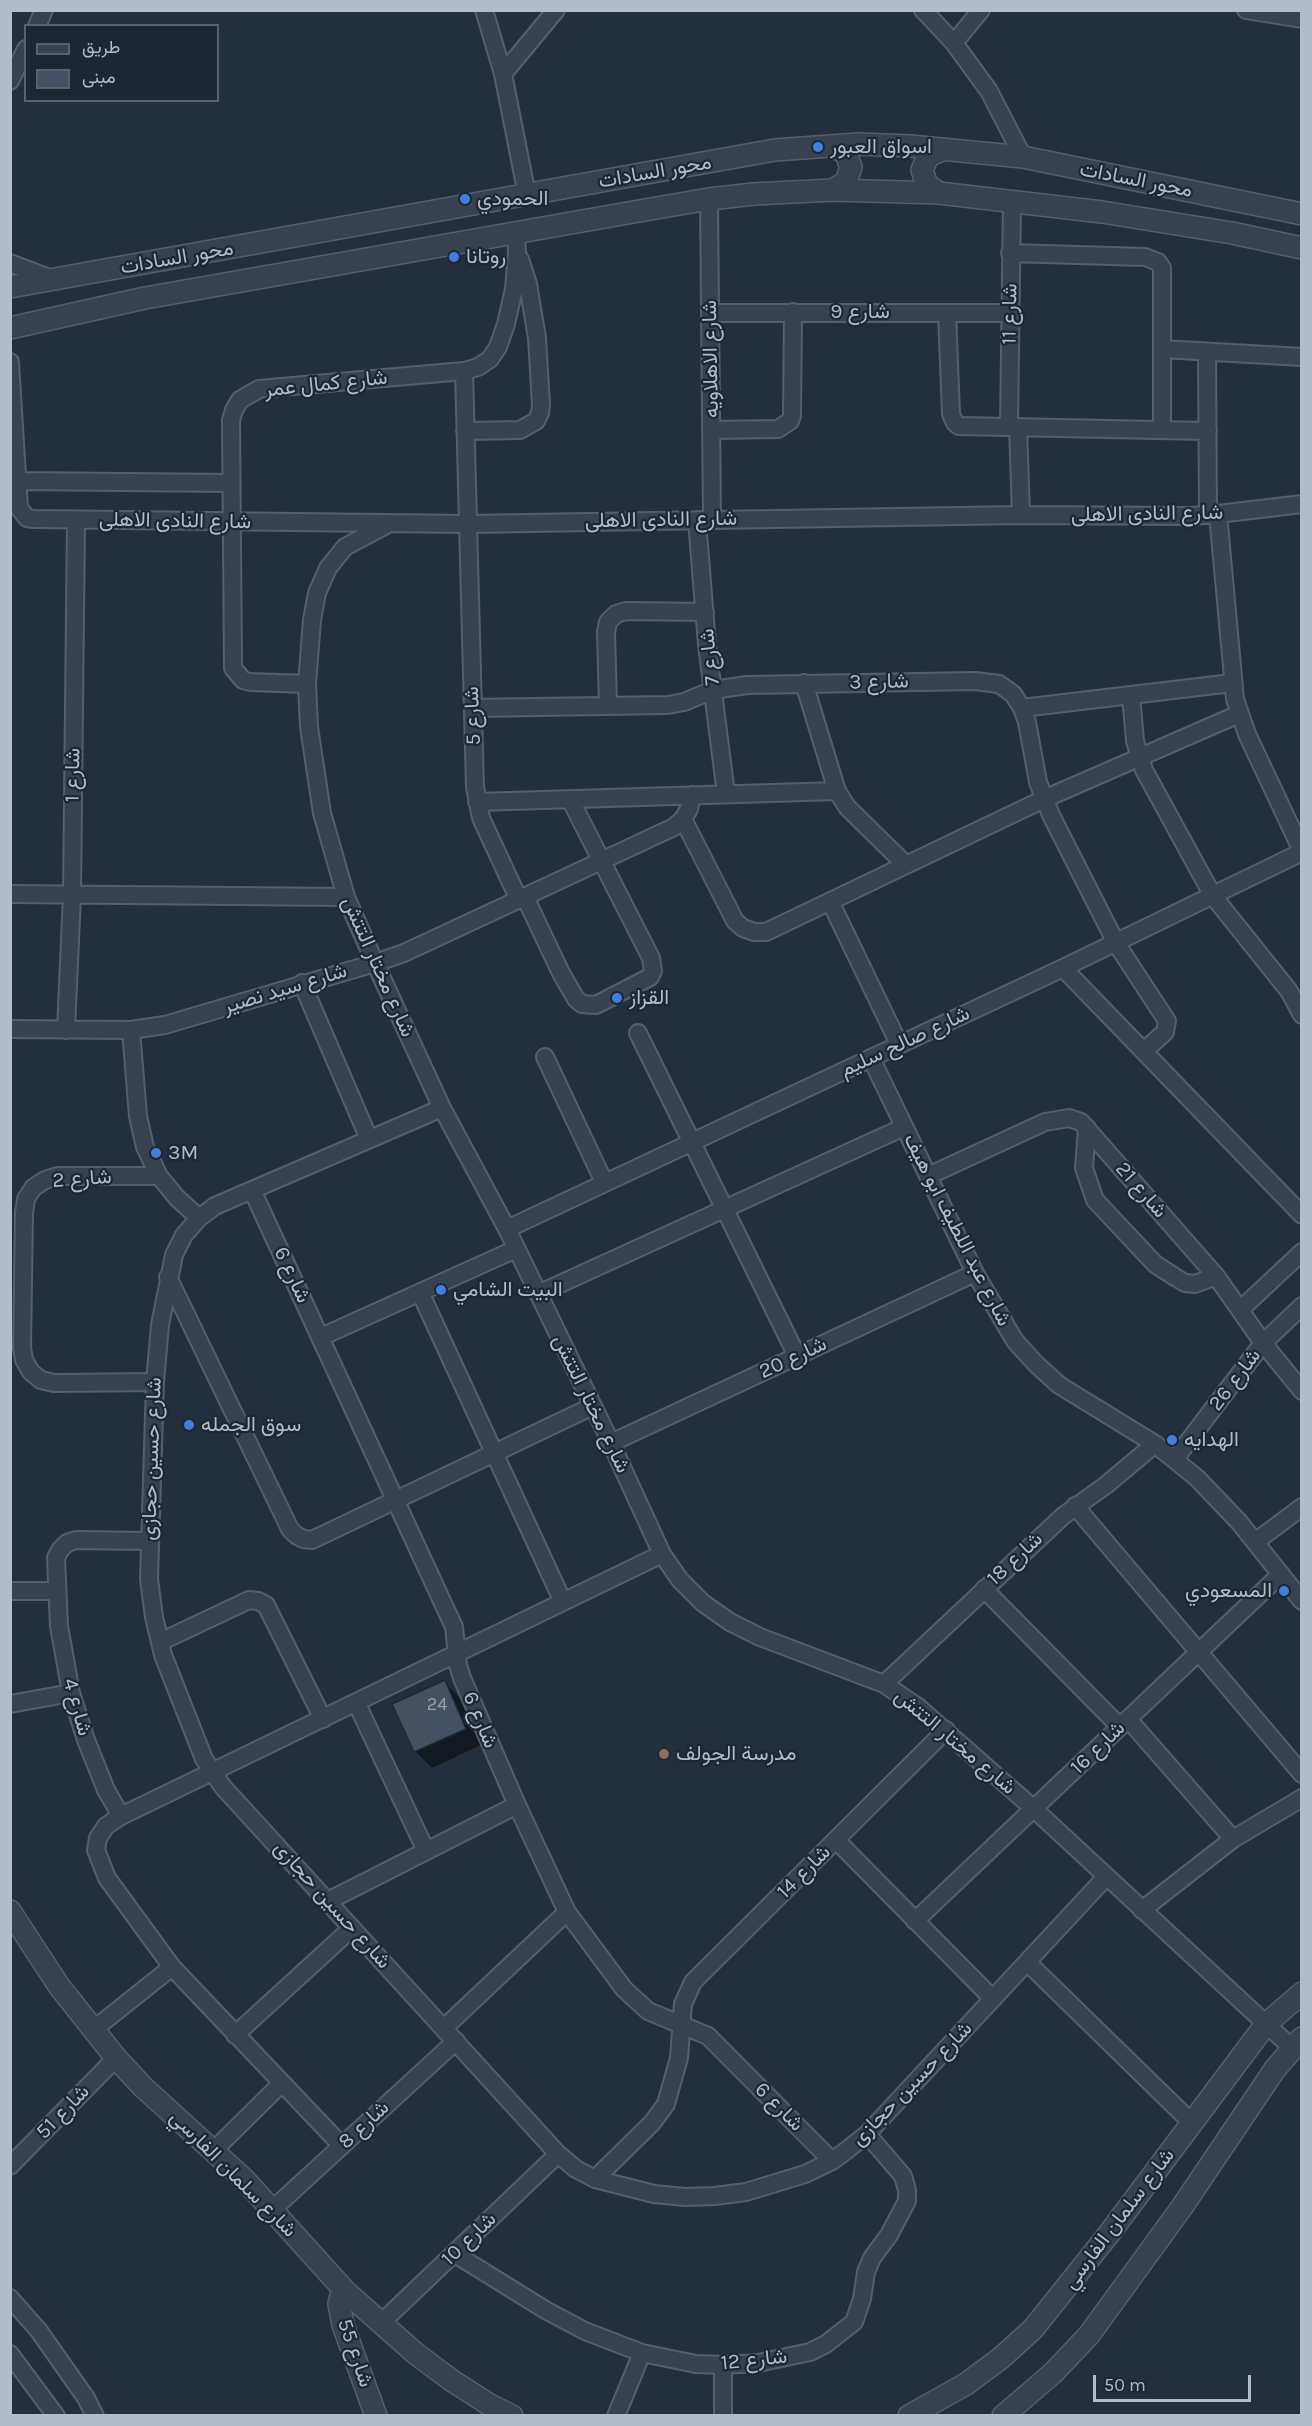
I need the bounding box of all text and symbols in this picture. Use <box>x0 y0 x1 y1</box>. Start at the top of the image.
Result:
legend <box>24 24 219 102</box>
text: طريق <box>82 36 120 58</box>
text: مبنى <box>82 66 116 88</box>
place label: اسواق العبور <box>830 134 932 160</box>
marker: اسواق العبور <box>811 140 825 154</box>
street label: محور السادات <box>596 150 714 194</box>
street label: محور السادات <box>1077 157 1195 203</box>
place label: الحمودي <box>477 186 548 212</box>
marker: الحمودي <box>458 192 472 206</box>
street label: محور السادات <box>118 236 236 280</box>
place label: روتانا <box>466 244 506 270</box>
marker: روتانا <box>447 250 461 264</box>
street label: شارع 11 <box>997 283 1023 345</box>
street label: شارع 9 <box>830 299 890 325</box>
street label: شارع الاهلاويه <box>697 300 725 418</box>
street label: شارع كمال عمر <box>263 365 389 403</box>
street label: شارع النادى الاهلى <box>1071 500 1223 528</box>
street label: شارع النادى الاهلى <box>585 506 737 534</box>
street label: شارع النادى الاهلى <box>99 507 251 535</box>
street label: شارع 7 <box>694 627 726 687</box>
street label: شارع 3 <box>849 669 909 695</box>
street label: شارع 5 <box>459 686 487 746</box>
street label: شارع 1 <box>60 748 86 802</box>
street label: شارع مختار التتش <box>336 893 420 1041</box>
street label: شارع سيد نصير <box>220 958 350 1020</box>
place label: القزاز <box>629 985 669 1011</box>
marker: القزاز <box>610 991 624 1005</box>
street label: شارع صالح سليم <box>836 1001 974 1083</box>
street label: شارع عبد اللطيف ابو هيف <box>898 1130 1016 1330</box>
place label: 3M <box>168 1140 198 1166</box>
marker: 3M <box>149 1146 163 1160</box>
street label: شارع 21 <box>1110 1157 1172 1223</box>
street label: شارع 2 <box>51 1164 113 1194</box>
street label: شارع 6 <box>268 1243 316 1307</box>
place label: البيت الشامي <box>453 1277 563 1303</box>
marker: البيت الشامي <box>434 1283 448 1297</box>
street label: شارع مختار التتش <box>547 1331 635 1477</box>
street label: شارع 20 <box>755 1331 831 1385</box>
street label: شارع 26 <box>1203 1344 1267 1416</box>
street label: شارع حسين حجازى <box>137 1377 167 1541</box>
place label: سوق الجمله <box>201 1412 301 1438</box>
marker: سوق الجمله <box>182 1418 196 1432</box>
place label: الهدايه <box>1184 1427 1239 1453</box>
marker: الهدايه <box>1165 1433 1179 1447</box>
street label: شارع 18 <box>982 1527 1048 1591</box>
place label: المسعودي <box>1185 1578 1272 1604</box>
marker: المسعودي <box>1277 1584 1291 1598</box>
street label: شارع 4 <box>57 1675 97 1739</box>
street label: شارع مختار التتش <box>889 1684 1021 1800</box>
street label: شارع 6 <box>457 1688 503 1752</box>
house number: 24 <box>427 1694 447 1716</box>
street label: شارع 16 <box>1065 1716 1131 1780</box>
place label: مدرسة الجولف <box>676 1741 796 1767</box>
marker: مدرسة الجولف <box>657 1747 671 1761</box>
street label: شارع حسين حجازى <box>268 1836 396 1974</box>
street label: شارع 14 <box>772 1840 836 1904</box>
street label: شارع حسين حجازى <box>846 2016 978 2152</box>
street label: شارع 6 <box>749 2077 809 2137</box>
street label: شارع 51 <box>31 2080 95 2144</box>
street label: شارع 8 <box>333 2095 395 2155</box>
street label: شارع سلمان الفارسي <box>164 2105 302 2243</box>
street label: شارع سلمان الفارسي <box>1058 2144 1180 2294</box>
street label: شارع 10 <box>436 2207 502 2271</box>
street label: شارع 55 <box>332 2315 378 2391</box>
street label: شارع 12 <box>720 2344 788 2376</box>
scale bar <box>1096 2363 1254 2401</box>
text: 50 m <box>1104 2374 1146 2396</box>

